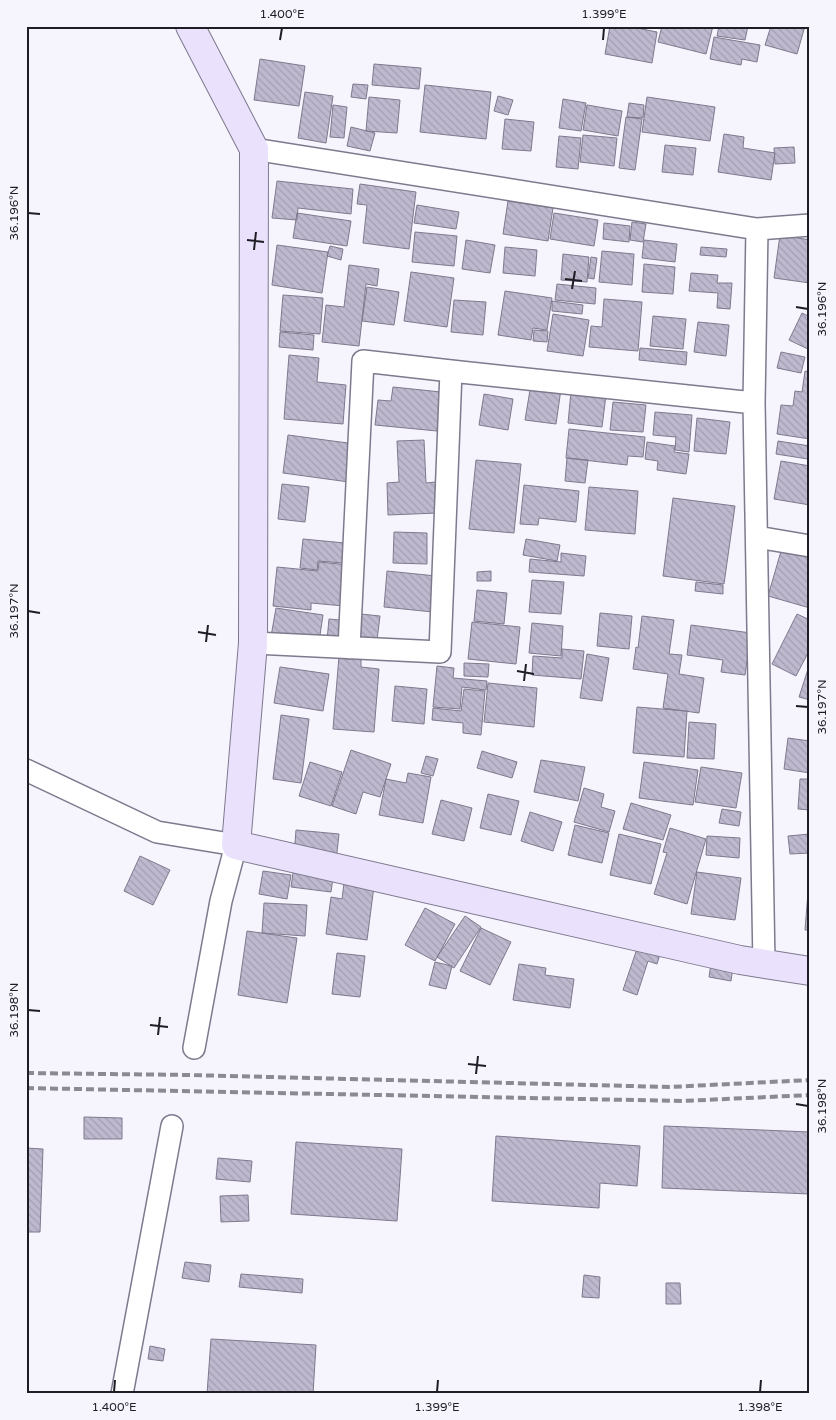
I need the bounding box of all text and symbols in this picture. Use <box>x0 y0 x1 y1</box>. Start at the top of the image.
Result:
text: 1.400°E <box>259 7 305 21</box>
text: 1.399°E <box>581 7 627 21</box>
text: 36.196°N <box>7 186 21 240</box>
text: 36.196°N <box>815 282 829 336</box>
text: 36.197°N <box>7 583 21 639</box>
text: 36.197°N <box>815 679 829 735</box>
text: 36.198°N <box>7 983 21 1037</box>
text: 36.198°N <box>815 1079 829 1133</box>
text: 1.400°E <box>91 1400 137 1414</box>
text: 1.399°E <box>414 1400 460 1414</box>
text: 1.398°E <box>737 1400 783 1414</box>

